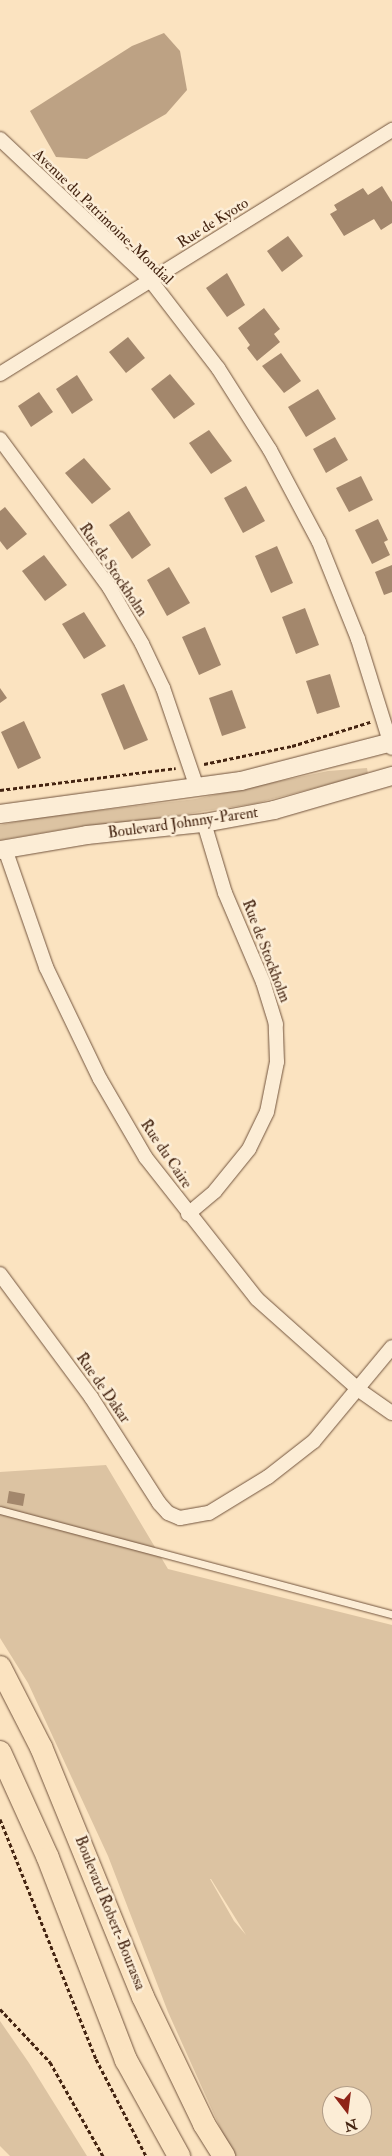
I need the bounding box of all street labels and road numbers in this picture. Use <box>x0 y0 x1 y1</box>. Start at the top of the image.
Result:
street label: Avenue du Patrimoine-Mondial <box>29 145 177 289</box>
street label: Rue de Kyoto <box>174 194 252 252</box>
street label: Rue de Stockholm <box>75 520 151 620</box>
street label: Boulevard Johnny-Parent <box>107 804 259 842</box>
street label: Rue de Stockholm <box>238 897 294 1005</box>
street label: Rue du Caire <box>136 1116 196 1192</box>
street label: Rue de Dakar <box>72 1349 134 1427</box>
street label: Boulevard Robert-Bourassa <box>71 1833 149 1993</box>

